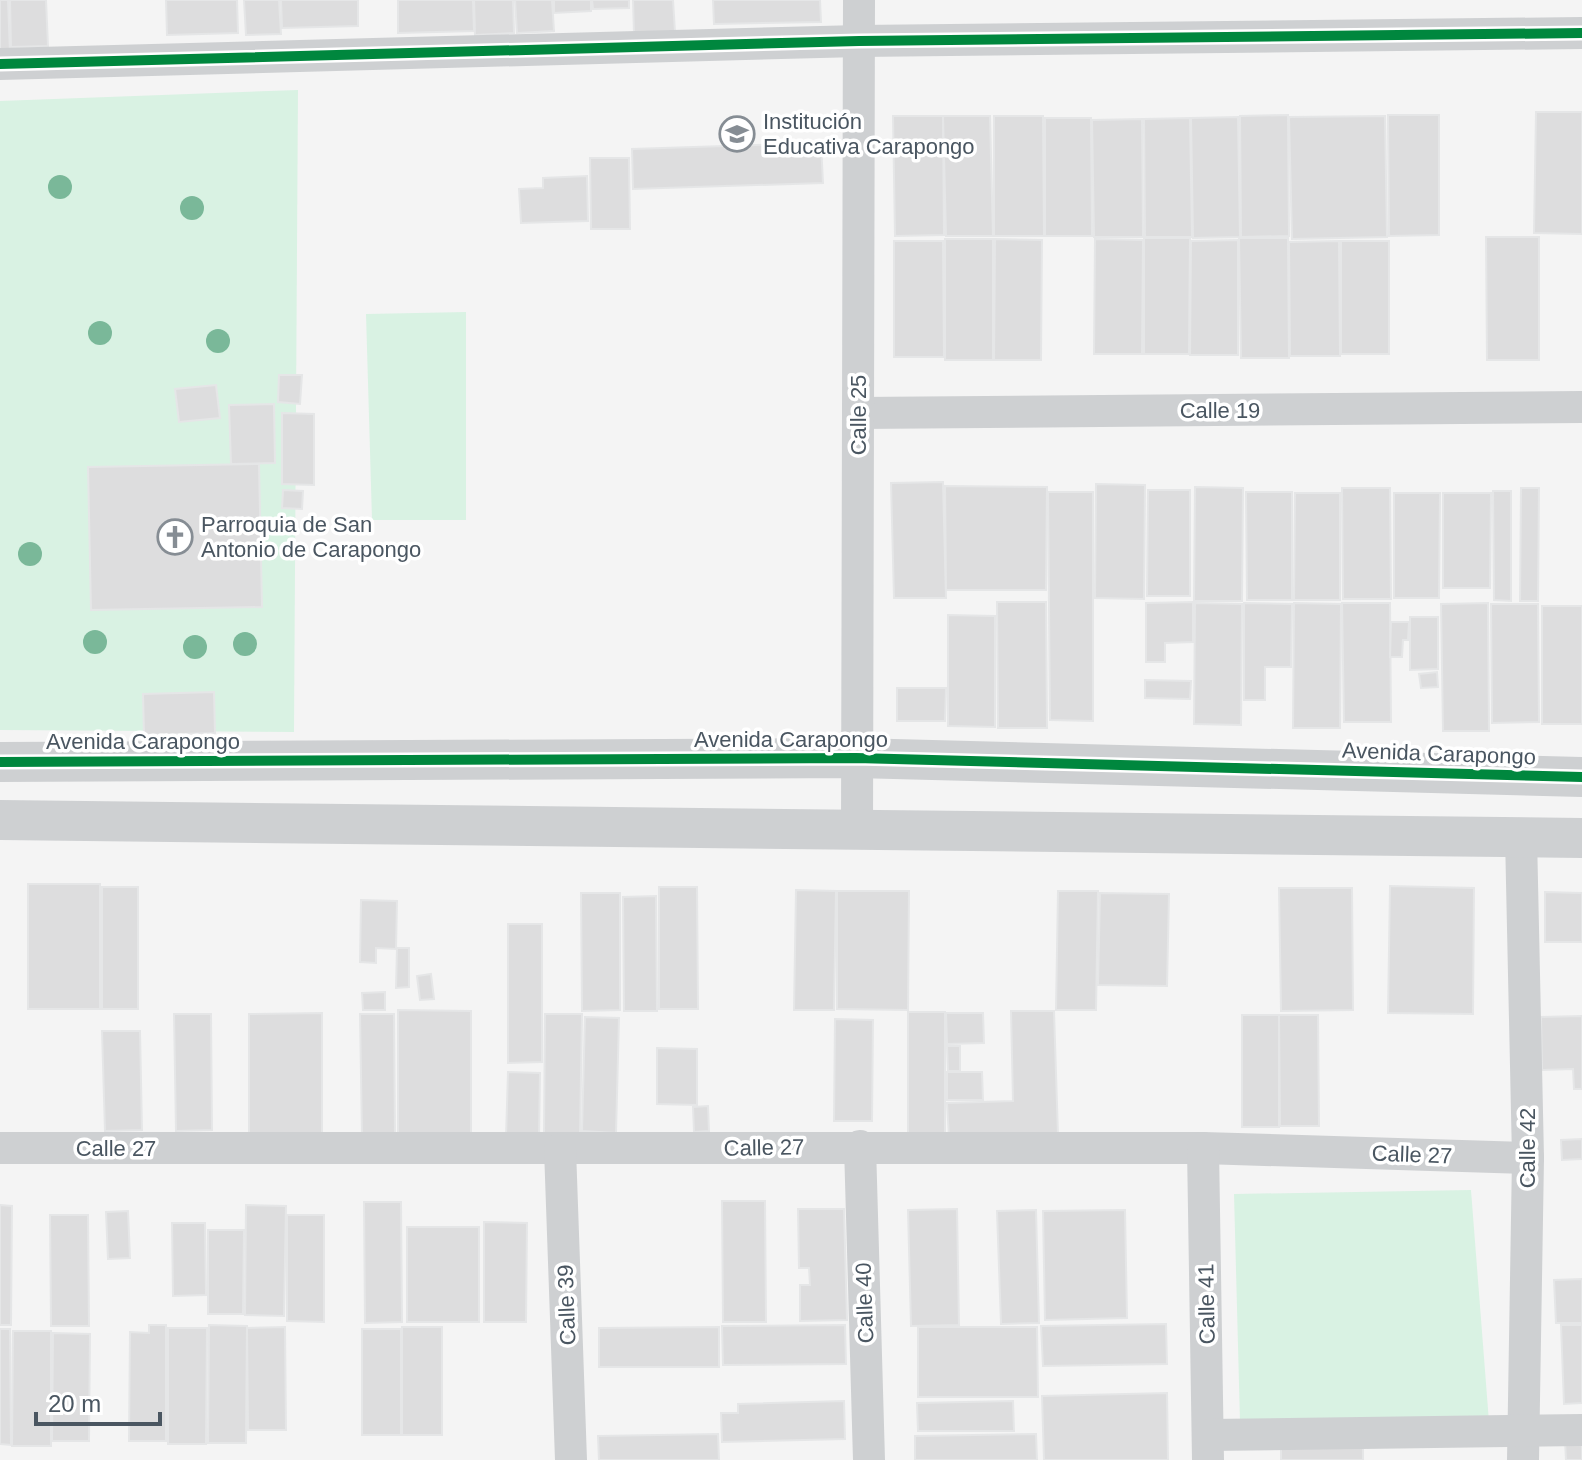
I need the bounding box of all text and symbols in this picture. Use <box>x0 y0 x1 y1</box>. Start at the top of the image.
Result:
place label: Institución Educativa Carapongo <box>763 109 975 159</box>
school or university icon: Institución Educativa Carapongo <box>718 115 756 153</box>
street label: Calle 25 <box>846 375 871 455</box>
street label: Calle 19 <box>1180 398 1260 423</box>
place label: Parroquia de San Antonio de Carapongo <box>201 512 421 562</box>
church icon: Parroquia de San Antonio de Carapongo <box>156 518 194 556</box>
street label: Avenida Carapongo <box>694 727 888 752</box>
street label: Avenida Carapongo <box>46 729 240 754</box>
street label: Avenida Carapongo <box>1342 738 1536 769</box>
street label: Calle 42 <box>1515 1108 1540 1188</box>
street label: Calle 27 <box>723 1134 805 1161</box>
street label: Calle 27 <box>76 1136 156 1161</box>
street label: Calle 27 <box>1371 1141 1453 1168</box>
street label: Calle 40 <box>851 1262 878 1344</box>
street label: Calle 41 <box>1193 1263 1220 1345</box>
street label: Calle 39 <box>553 1264 580 1346</box>
scale bar <box>36 1376 160 1426</box>
text: 20 m <box>48 1390 101 1417</box>

